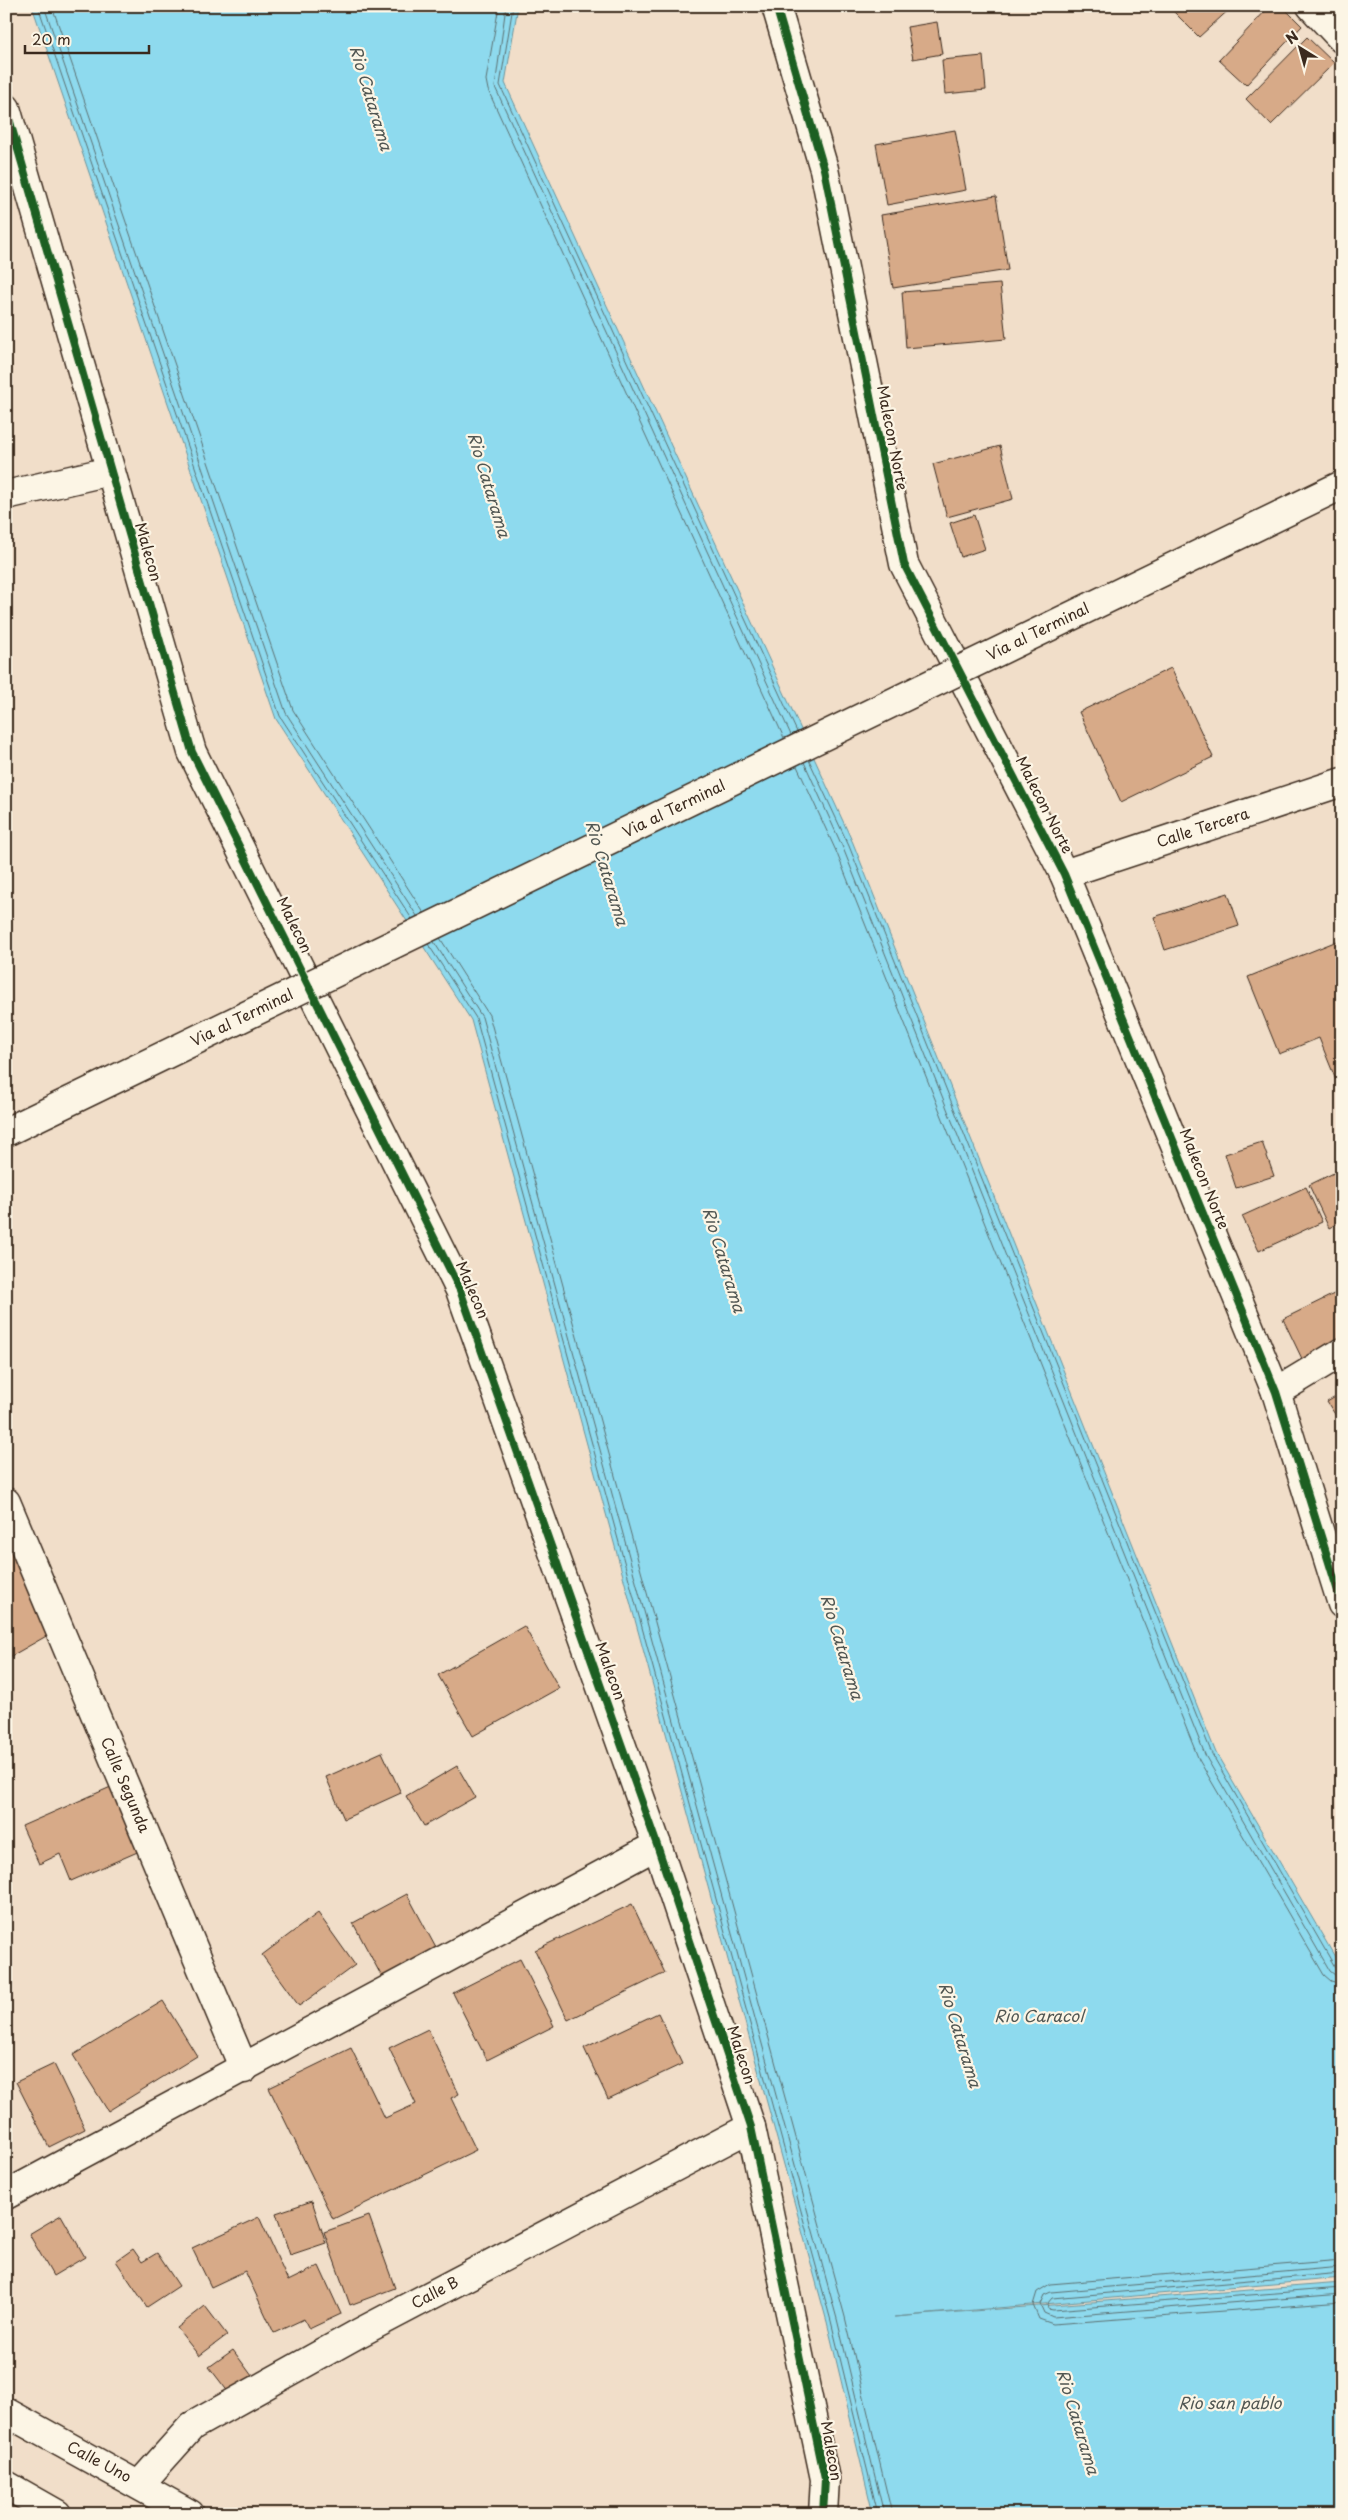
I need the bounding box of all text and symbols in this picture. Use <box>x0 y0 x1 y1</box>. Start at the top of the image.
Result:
scale bar <box>25 22 149 54</box>
north arrow <box>1276 22 1326 72</box>
text: N <box>1281 25 1303 49</box>
text: 20 m <box>32 27 71 50</box>
water label: Rio Catarama <box>345 42 400 154</box>
street label: Malecon Norte <box>872 383 915 492</box>
water label: Rio Catarama <box>463 429 518 541</box>
street label: Malecon <box>130 519 169 584</box>
street label: Via al Terminal <box>982 596 1093 665</box>
street label: Malecon Norte <box>1011 752 1080 857</box>
street label: Via al Terminal <box>618 773 729 842</box>
street label: Calle Tercera <box>1153 801 1253 852</box>
water label: Rio Catarama <box>581 817 636 929</box>
street label: Malecon <box>272 892 319 957</box>
street label: Via al Terminal <box>186 982 297 1051</box>
street label: Malecon Norte <box>1175 1125 1236 1232</box>
water label: Rio Catarama <box>698 1204 753 1316</box>
street label: Malecon <box>451 1257 496 1322</box>
water label: Rio Catarama <box>816 1591 871 1703</box>
street label: Malecon <box>590 1638 633 1703</box>
street label: Calle Segunda <box>96 1733 157 1837</box>
water label: Rio Catarama <box>934 1979 989 2091</box>
water label: Rio Caracol <box>994 2003 1086 2027</box>
street label: Malecon <box>722 2022 763 2087</box>
street label: Calle B <box>407 2270 462 2314</box>
water label: Rio Catarama <box>1052 2366 1107 2478</box>
water label: Rio san pablo <box>1179 2390 1283 2414</box>
street label: Malecon <box>816 2419 849 2483</box>
street label: Calle Uno <box>63 2434 136 2487</box>

